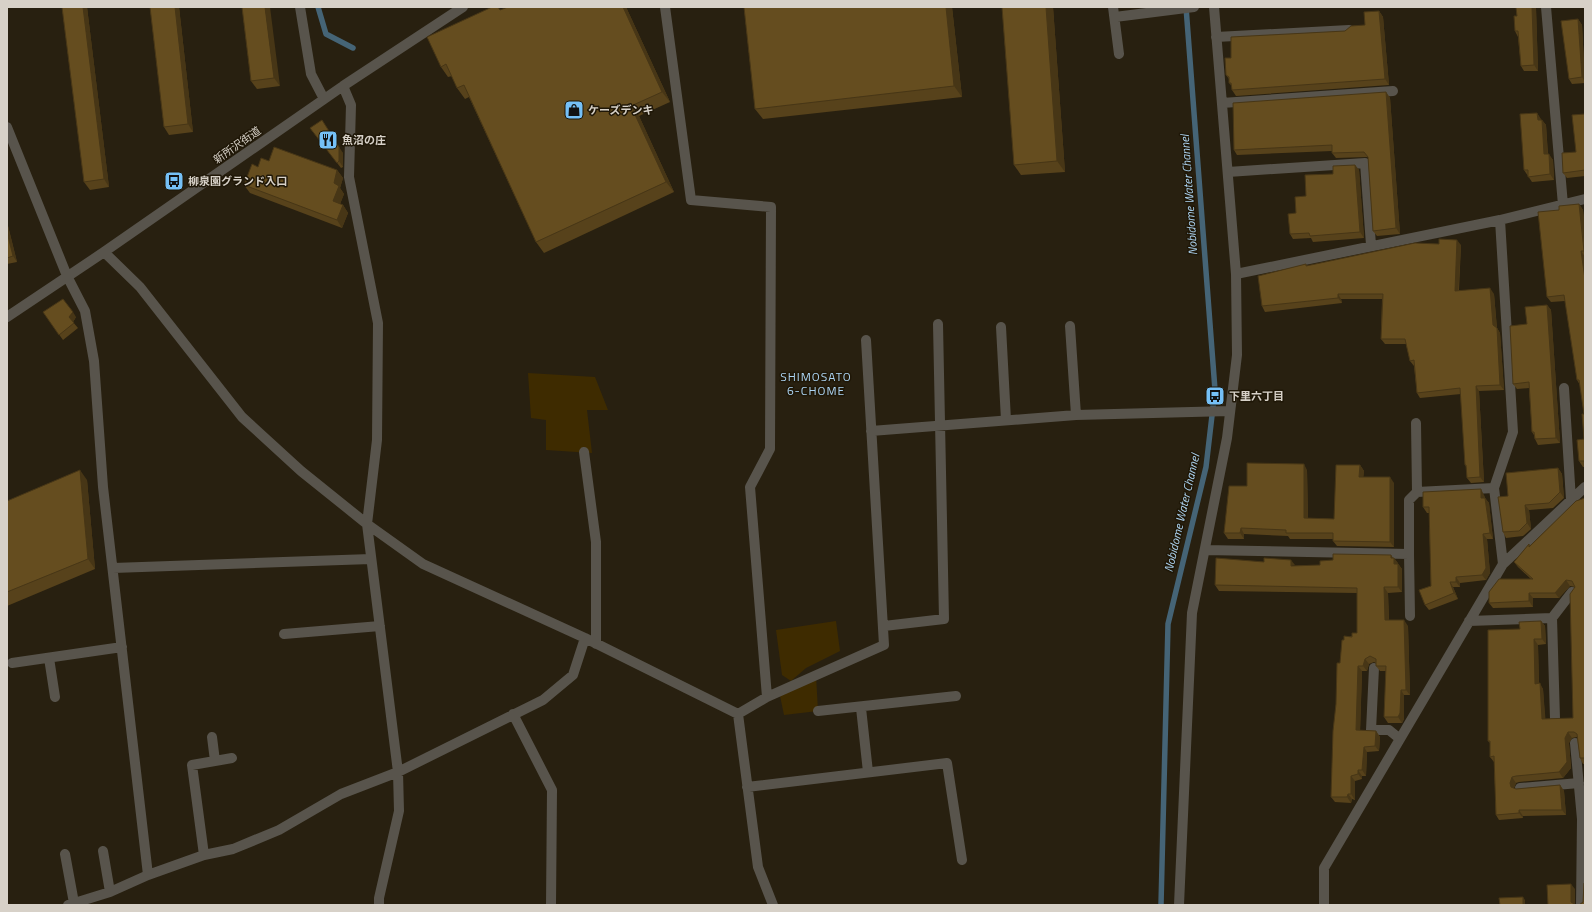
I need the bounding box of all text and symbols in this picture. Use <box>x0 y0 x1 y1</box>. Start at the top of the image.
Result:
shop icon: ケーズデンキ <box>563 99 585 121</box>
place label: ケーズデンキ <box>588 102 653 118</box>
street label: 新所沢街道 <box>210 123 264 167</box>
restaurant icon: 魚沼の庄 <box>317 129 339 151</box>
place label: 魚沼の庄 <box>342 132 386 148</box>
water label: Nobidome Water Channel <box>1175 133 1202 256</box>
bus stop icon: 柳泉園グランド入口 <box>163 170 185 192</box>
place label: 柳泉園グランド入口 <box>188 173 287 189</box>
district label: SHIMOSATO 6-CHOME <box>780 367 852 400</box>
bus stop icon: 下里六丁目 <box>1204 385 1226 407</box>
place label: 下里六丁目 <box>1229 388 1284 404</box>
water label: Nobidome Water Channel <box>1159 450 1205 574</box>

